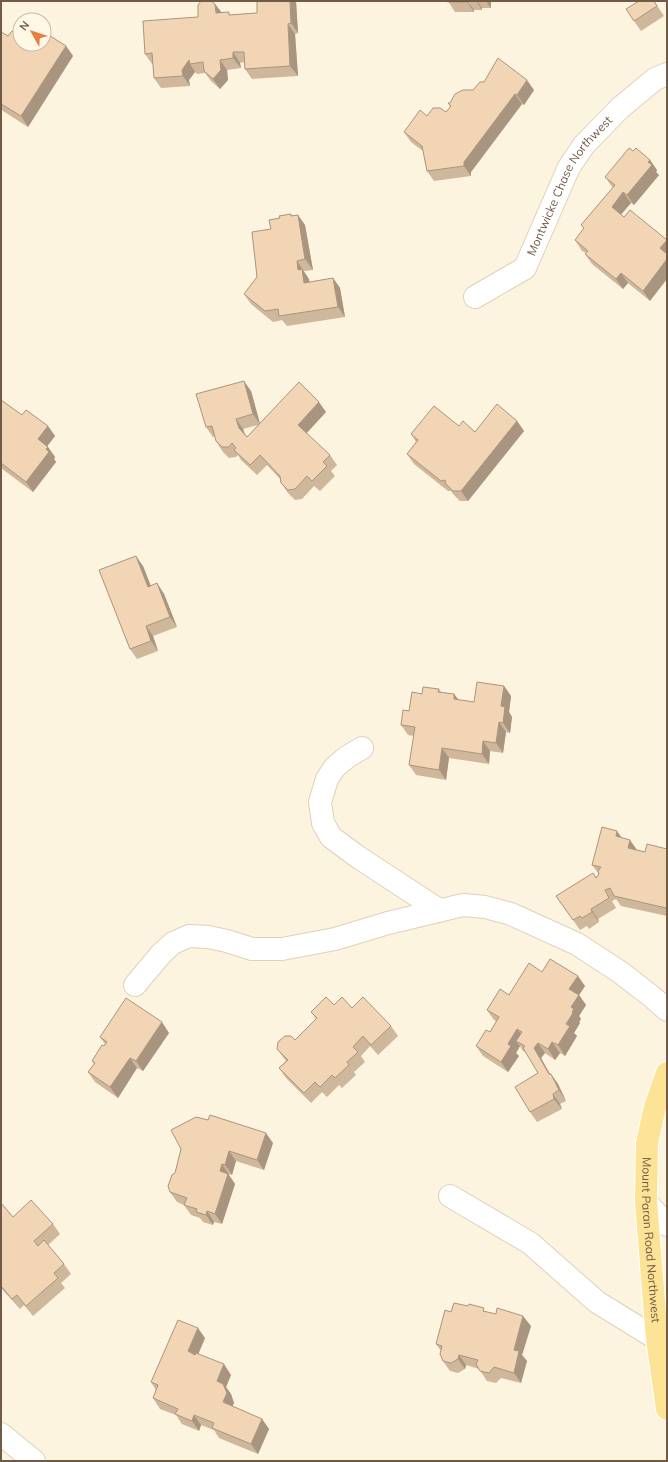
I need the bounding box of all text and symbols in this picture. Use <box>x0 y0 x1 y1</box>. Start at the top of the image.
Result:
north arrow <box>12 12 52 52</box>
text: N <box>16 18 32 33</box>
street label: Montwicke Chase Northwest <box>523 113 615 258</box>
street label: Mount Paran Road Northwest <box>639 1157 664 1323</box>

